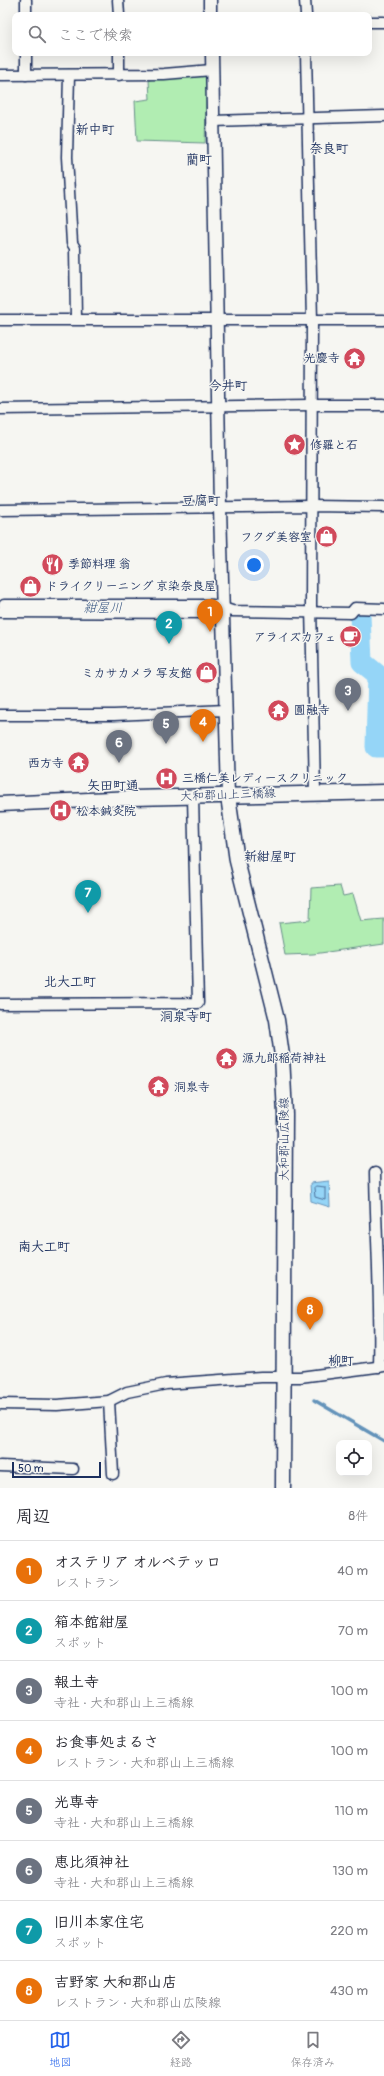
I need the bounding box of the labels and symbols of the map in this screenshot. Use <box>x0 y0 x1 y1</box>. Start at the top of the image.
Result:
district label: 新中町 <box>75 122 115 138</box>
district label: 奈良町 <box>309 141 349 157</box>
district label: 藺町 <box>186 152 212 168</box>
temple icon: 光慶寺 <box>342 345 368 371</box>
place label: 光慶寺 <box>304 351 340 366</box>
district label: 今井町 <box>208 378 248 394</box>
place icon: 修羅と石 <box>281 432 307 458</box>
place label: 修羅と石 <box>310 438 358 453</box>
district label: 豆腐町 <box>181 493 221 509</box>
shop icon: フクダ美容室 <box>314 524 340 550</box>
place label: フクダ美容室 <box>240 530 312 545</box>
restaurant icon: 季節料理 翁 <box>40 551 66 577</box>
your location <box>244 555 264 575</box>
place label: 季節料理 翁 <box>68 557 131 572</box>
shop icon: ドライクリーニング 京染奈良屋 <box>17 573 43 599</box>
place label: ドライクリーニング 京染奈良屋 <box>46 579 216 594</box>
pin: 1 <box>197 599 223 632</box>
water label: 紺屋川 <box>83 600 123 616</box>
pin: 2 <box>156 611 182 644</box>
cafe icon: アライズカフェ <box>338 624 364 650</box>
place label: アライズカフェ <box>254 630 336 645</box>
shop icon: ミカサカメラ 写友館 <box>194 660 220 686</box>
place label: ミカサカメラ 写友館 <box>81 666 192 681</box>
pin: 3 <box>335 678 361 711</box>
temple icon: 圓融寺 <box>266 697 292 723</box>
place label: 圓融寺 <box>294 703 330 718</box>
pin: 4 <box>190 709 216 742</box>
pin: 5 <box>153 711 179 744</box>
pin: 6 <box>106 730 132 763</box>
temple icon: 西方寺 <box>66 750 92 776</box>
place label: 西方寺 <box>28 756 64 771</box>
hospital icon: 三橋仁美レディースクリニック <box>153 765 179 791</box>
place label: 三橋仁美レディースクリニック <box>182 771 348 786</box>
district label: 矢田町通 <box>87 778 139 794</box>
street label: 大和郡山上三橋線 <box>180 786 276 804</box>
hospital icon: 松本鍼灸院 <box>47 798 73 824</box>
place label: 松本鍼灸院 <box>76 804 136 819</box>
district label: 新紺屋町 <box>244 849 296 865</box>
pin: 7 <box>75 880 101 913</box>
district label: 北大工町 <box>44 974 96 990</box>
district label: 洞泉寺町 <box>160 1009 212 1025</box>
temple icon: 源九郎稲荷神社 <box>214 1045 240 1071</box>
place label: 源九郎稲荷神社 <box>242 1051 326 1066</box>
temple icon: 洞泉寺 <box>145 1074 171 1100</box>
place label: 洞泉寺 <box>174 1080 210 1095</box>
street label: 大和郡山広陵線 <box>277 1097 292 1181</box>
district label: 南大工町 <box>18 1239 70 1255</box>
pin: 8 <box>297 1297 323 1330</box>
district label: 柳町 <box>328 1353 354 1369</box>
scale bar <box>12 1460 101 1479</box>

